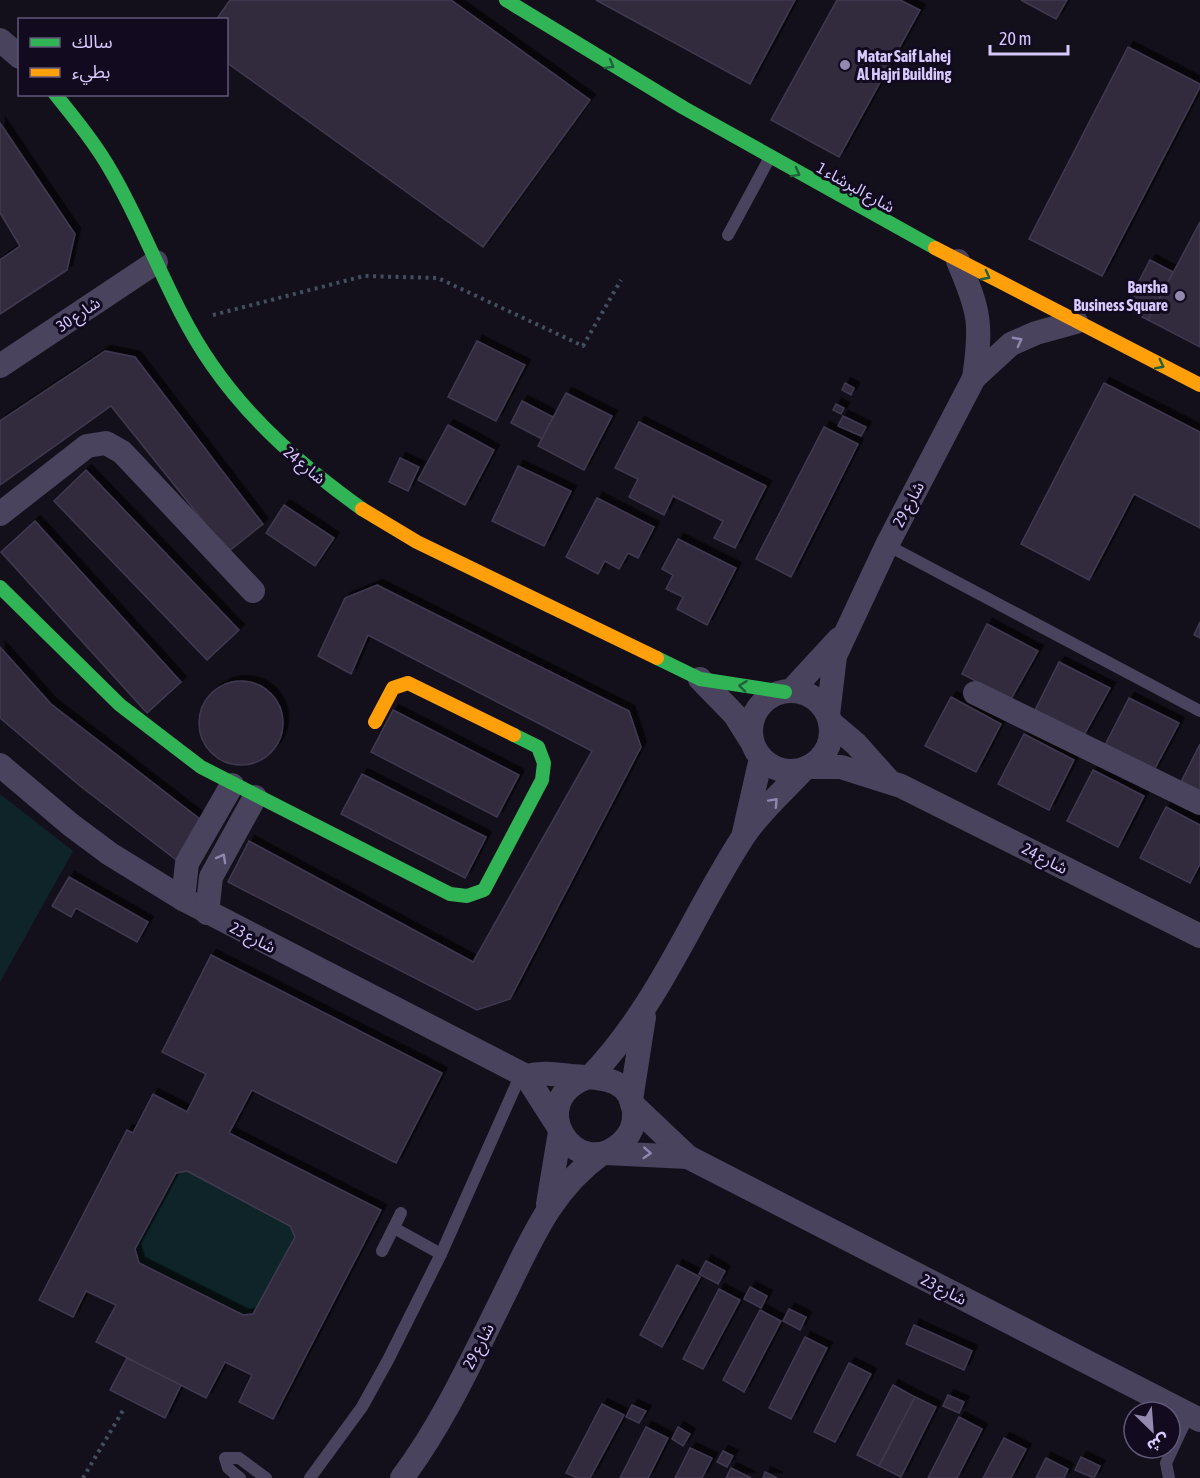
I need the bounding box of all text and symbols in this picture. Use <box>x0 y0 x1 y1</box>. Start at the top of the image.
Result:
legend <box>18 18 228 96</box>
scale bar <box>990 18 1068 56</box>
text: 20 m <box>999 28 1031 49</box>
text: سالك <box>72 31 113 52</box>
place label: Matar Saif Lahej Al Hajri Building <box>856 47 951 83</box>
one-way arrow <box>604 57 614 69</box>
marker: Matar Saif Lahej Al Hajri Building <box>838 58 852 72</box>
text: بطيء <box>72 61 110 85</box>
street label: شارع البرشاء 1 <box>812 158 898 219</box>
one-way arrow <box>790 166 801 177</box>
one-way arrow <box>980 269 991 280</box>
place label: Barsha Business Square <box>1073 278 1168 314</box>
marker: Barsha Business Square <box>1173 289 1187 303</box>
street label: شارع 30 <box>53 293 105 338</box>
one-way arrow <box>1012 337 1023 348</box>
one-way arrow <box>1154 357 1165 369</box>
street label: شارع 24 <box>278 443 329 491</box>
street label: شارع 29 <box>889 478 931 531</box>
one-way arrow <box>738 680 747 693</box>
one-way arrow <box>766 798 777 809</box>
street label: شارع 24 <box>1018 839 1071 881</box>
one-way arrow <box>215 854 226 864</box>
street label: شارع 23 <box>226 918 279 960</box>
one-way arrow <box>642 1147 651 1160</box>
street label: شارع 23 <box>917 1270 970 1312</box>
street label: شارع 29 <box>459 1320 501 1373</box>
north arrow <box>1122 1400 1182 1460</box>
text: ش <box>1144 1430 1172 1456</box>

